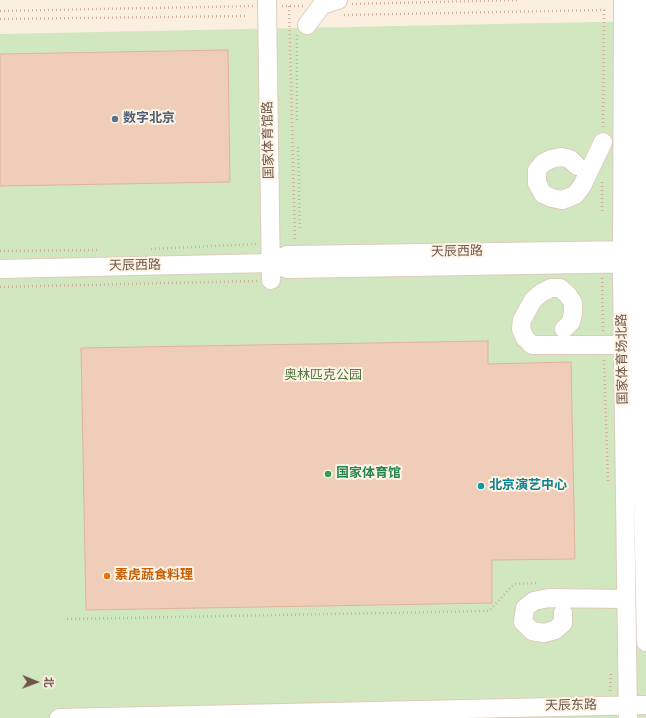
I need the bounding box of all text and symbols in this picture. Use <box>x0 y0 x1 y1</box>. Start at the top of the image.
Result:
street label: 国家体育馆路 <box>261 101 277 179</box>
place label: 数字北京 <box>123 111 175 127</box>
marker: 数字北京 <box>110 114 120 124</box>
street label: 天辰西路 <box>431 244 483 260</box>
street label: 天辰西路 <box>109 258 161 274</box>
street label: 国家体育场北路 <box>614 313 632 405</box>
park label: 奥林匹克公园 <box>284 368 362 384</box>
place label: 国家体育馆 <box>336 466 401 482</box>
marker: 国家体育馆 <box>323 469 333 479</box>
place label: 北京演艺中心 <box>489 478 567 494</box>
marker: 北京演艺中心 <box>476 481 486 491</box>
place label: 素虎蔬食料理 <box>115 568 193 584</box>
marker: 素虎蔬食料理 <box>102 571 112 581</box>
north arrow <box>16 662 56 702</box>
text: 北 <box>42 677 55 688</box>
street label: 天辰东路 <box>545 698 597 714</box>

